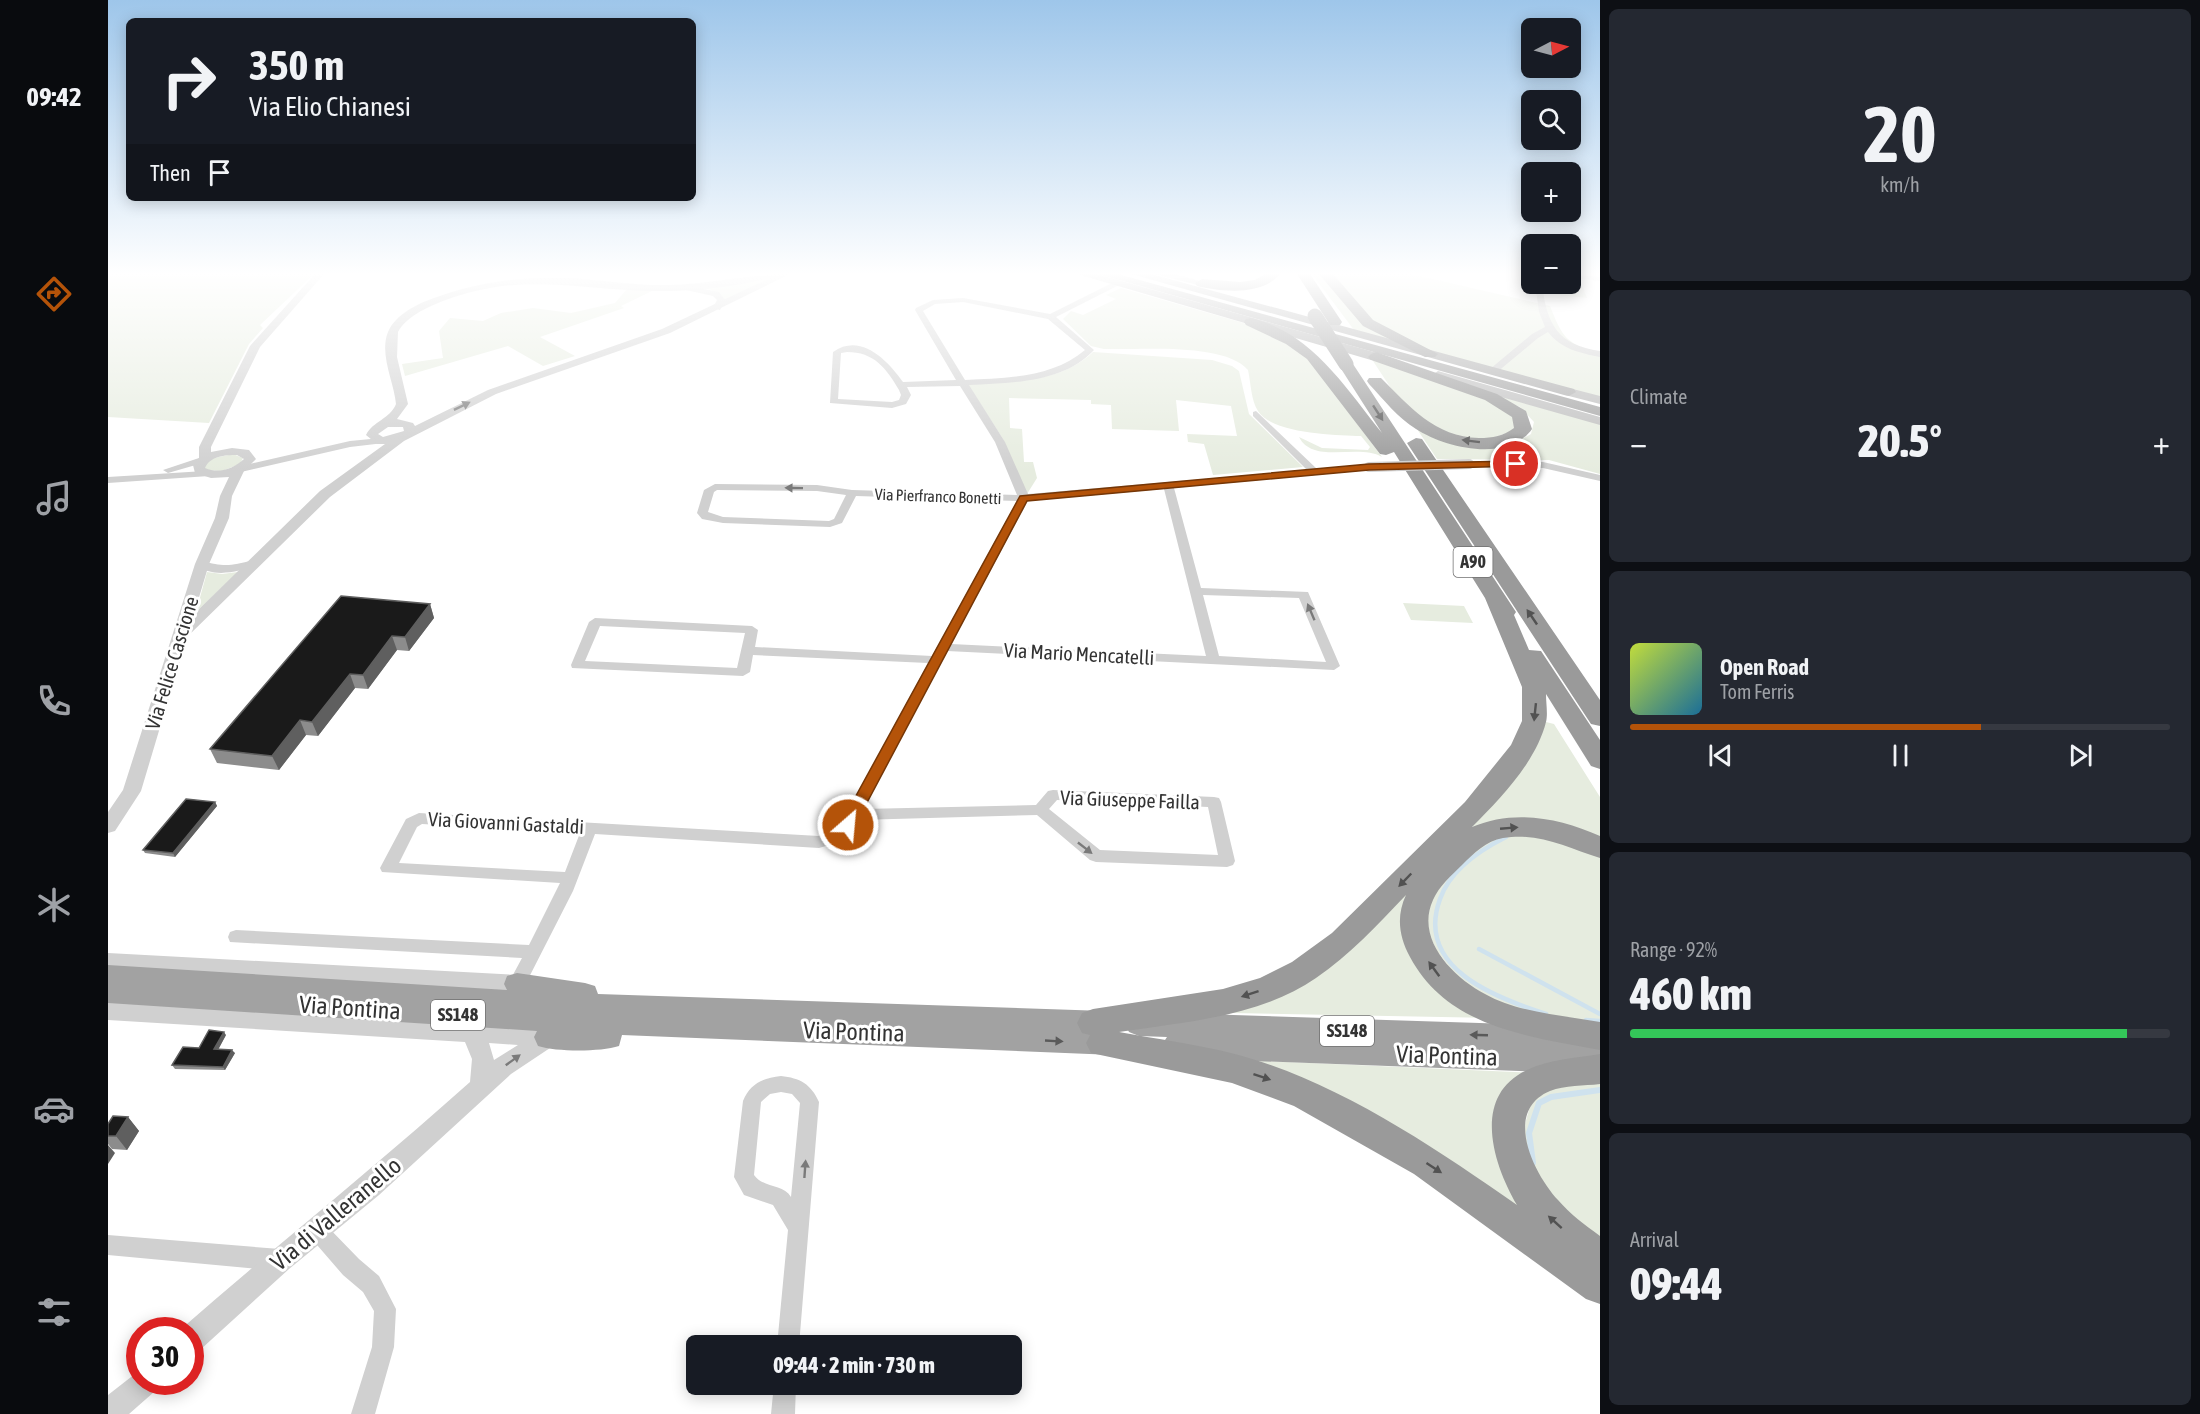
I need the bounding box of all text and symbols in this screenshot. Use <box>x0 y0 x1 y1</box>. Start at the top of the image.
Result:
north arrow <box>1521 18 1581 78</box>
map controls <box>1521 18 1581 294</box>
text: 350 m <box>249 41 344 89</box>
icon: right <box>150 42 228 120</box>
text: 09:42 <box>26 81 82 112</box>
text: 20 <box>1863 89 1937 179</box>
button: search <box>1521 90 1581 150</box>
text: Via Elio Chianesi <box>249 91 411 122</box>
icon: arrive <box>203 156 236 189</box>
text: Then <box>150 160 191 186</box>
button: + <box>1521 162 1581 222</box>
text: km/h <box>1880 173 1920 196</box>
button: − <box>1521 234 1581 294</box>
icon: directions <box>33 273 75 315</box>
text: Climate <box>1630 385 1687 408</box>
one-way arrow <box>454 401 471 410</box>
one-way arrow <box>1372 405 1383 421</box>
text: 20.5° <box>1858 415 1942 467</box>
text: − <box>1630 423 1647 461</box>
text: + <box>2153 423 2170 461</box>
one-way arrow <box>1462 436 1481 446</box>
pin <box>1490 438 1541 489</box>
icon: arrive <box>1499 447 1532 480</box>
icon: music <box>33 477 75 519</box>
one-way arrow <box>784 483 803 493</box>
street label: Via Pierfranco Bonetti <box>874 485 1002 507</box>
road number: A90 <box>1454 547 1492 577</box>
street label: Via Felice Cascione <box>140 594 203 732</box>
one-way arrow <box>1306 603 1315 621</box>
one-way arrow <box>1527 609 1538 625</box>
street label: Via Mario Mencatelli <box>1003 638 1155 669</box>
text: Open Road <box>1720 654 1809 680</box>
icon: phone <box>33 680 75 722</box>
text: Tom Ferris <box>1720 680 1794 703</box>
one-way arrow <box>1530 702 1540 721</box>
icon: previous <box>1704 739 1737 772</box>
icon: pause <box>1884 739 1917 772</box>
icon: next <box>2064 739 2097 772</box>
street label: Via Giuseppe Failla <box>1060 786 1200 813</box>
position arrow <box>816 793 880 857</box>
street label: Via Giovanni Gastaldi <box>427 807 585 838</box>
one-way arrow <box>1499 823 1518 833</box>
one-way arrow <box>1077 842 1092 854</box>
one-way arrow <box>1398 872 1412 886</box>
icon: climate <box>33 884 75 926</box>
text: Range · 92% <box>1630 938 1717 961</box>
one-way arrow <box>1428 961 1440 977</box>
text: 460 km <box>1630 968 1752 1020</box>
street label: Via Pontina <box>299 990 402 1025</box>
one-way arrow <box>1241 990 1259 1000</box>
road number: SS148 <box>431 1000 485 1030</box>
street label: Via Pontina <box>803 1016 905 1047</box>
road number: SS148 <box>1320 1016 1374 1046</box>
one-way arrow <box>1469 1030 1488 1039</box>
one-way arrow <box>1045 1036 1064 1045</box>
street label: Via Pontina <box>1396 1040 1498 1071</box>
one-way arrow <box>505 1054 520 1066</box>
one-way arrow <box>1253 1073 1271 1083</box>
icon: car <box>33 1088 75 1130</box>
street label: Via di Valleranello <box>265 1151 406 1276</box>
one-way arrow <box>800 1160 810 1179</box>
one-way arrow <box>1426 1162 1442 1173</box>
one-way arrow <box>1548 1216 1563 1229</box>
text: Arrival <box>1630 1228 1679 1251</box>
text: 09:44 <box>1630 1258 1723 1310</box>
icon: filters <box>33 1291 75 1333</box>
speed limit sign: 30 <box>126 1317 204 1395</box>
text: 09:44 · 2 min · 730 m <box>773 1352 935 1378</box>

